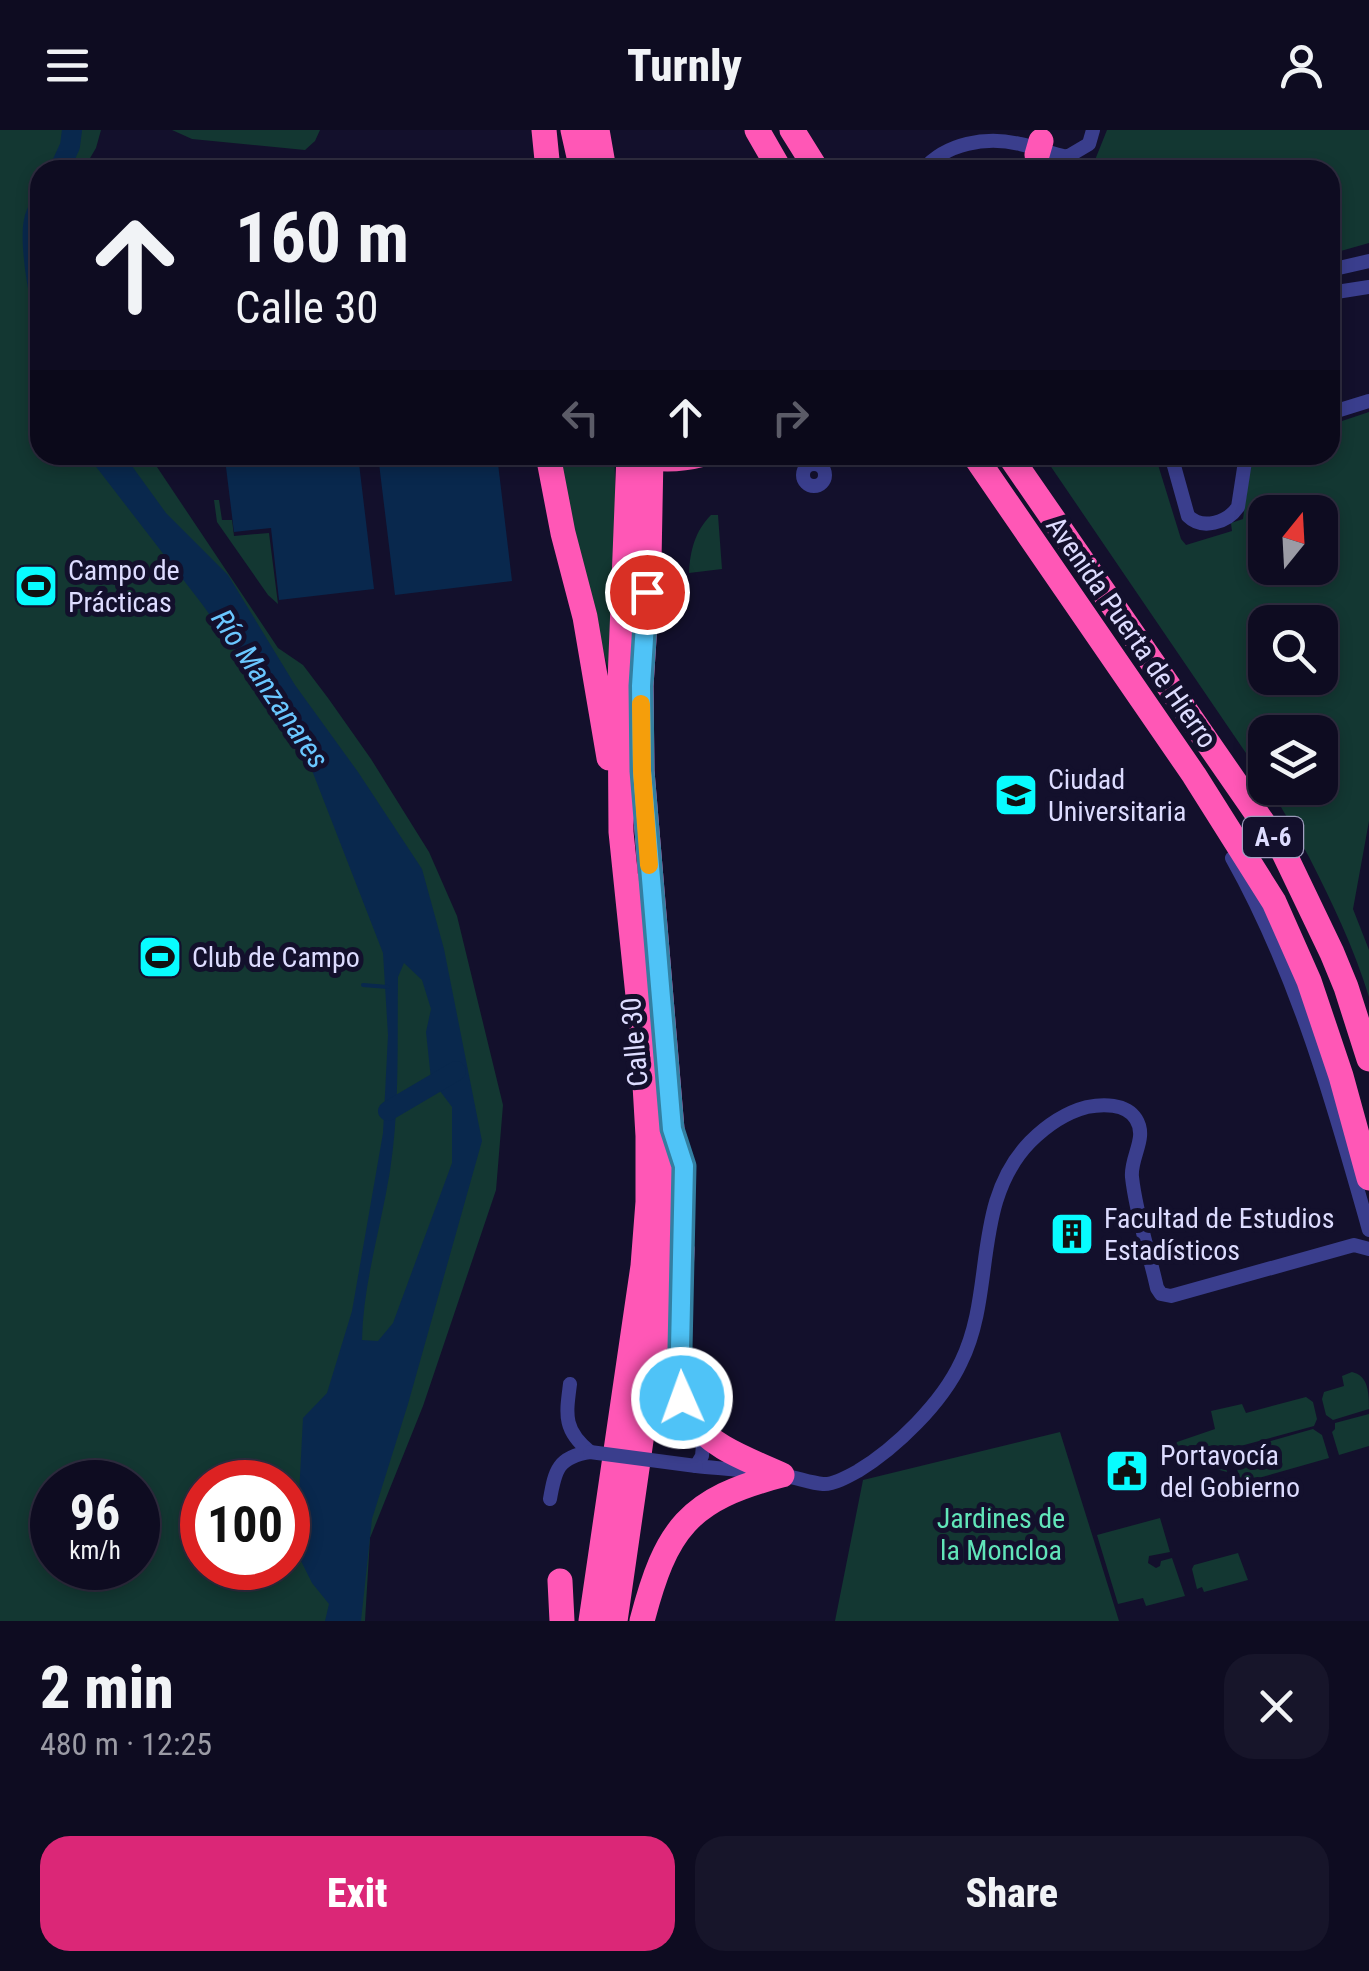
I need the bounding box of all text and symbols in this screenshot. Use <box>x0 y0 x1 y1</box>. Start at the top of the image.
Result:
icon: menu <box>40 38 95 93</box>
icon: person <box>1274 38 1329 93</box>
text: Turnly <box>627 39 742 92</box>
text: 160 m <box>235 197 409 279</box>
icon: ahead <box>70 200 200 330</box>
text: Calle 30 <box>235 281 379 334</box>
icon: left <box>553 390 608 445</box>
icon: ahead <box>658 390 713 445</box>
icon: right <box>763 390 818 445</box>
north arrow <box>1248 495 1338 585</box>
map controls <box>1248 495 1338 805</box>
street label: Avenida Puerta de Hierro <box>1039 510 1224 754</box>
pin <box>605 550 690 635</box>
place label: Campo de Prácticas <box>68 554 180 619</box>
sports icon: Campo de Prácticas <box>13 563 59 609</box>
icon: arrive <box>620 565 675 620</box>
water label: Río Manzanares <box>204 603 336 775</box>
button: search <box>1248 605 1338 695</box>
button: layers <box>1248 715 1338 805</box>
place label: Ciudad Universitaria <box>1048 763 1186 828</box>
school or university icon: Ciudad Universitaria <box>993 772 1039 818</box>
road number: A-6 <box>1243 817 1303 857</box>
sports icon: Club de Campo <box>137 934 183 980</box>
place label: Club de Campo <box>192 941 360 974</box>
street label: Calle 30 <box>614 996 655 1088</box>
place label: Facultad de Estudios Estadísticos <box>1104 1202 1334 1267</box>
building icon: Facultad de Estudios Estadísticos <box>1049 1211 1095 1257</box>
position arrow <box>630 1346 734 1450</box>
place label: Portavocía del Gobierno <box>1160 1439 1300 1504</box>
public building icon: Portavocía del Gobierno <box>1104 1448 1150 1494</box>
speed limit sign: 100 <box>180 1460 310 1590</box>
text: 96 <box>70 1484 120 1542</box>
park label: Jardines de la Moncloa <box>937 1502 1065 1567</box>
text: km/h <box>69 1536 121 1565</box>
text: 2 min <box>40 1652 174 1723</box>
button: close <box>1224 1654 1329 1759</box>
text: 480 m · 12:25 <box>40 1725 212 1763</box>
button: Exit <box>40 1836 675 1951</box>
button: Share <box>695 1836 1329 1951</box>

